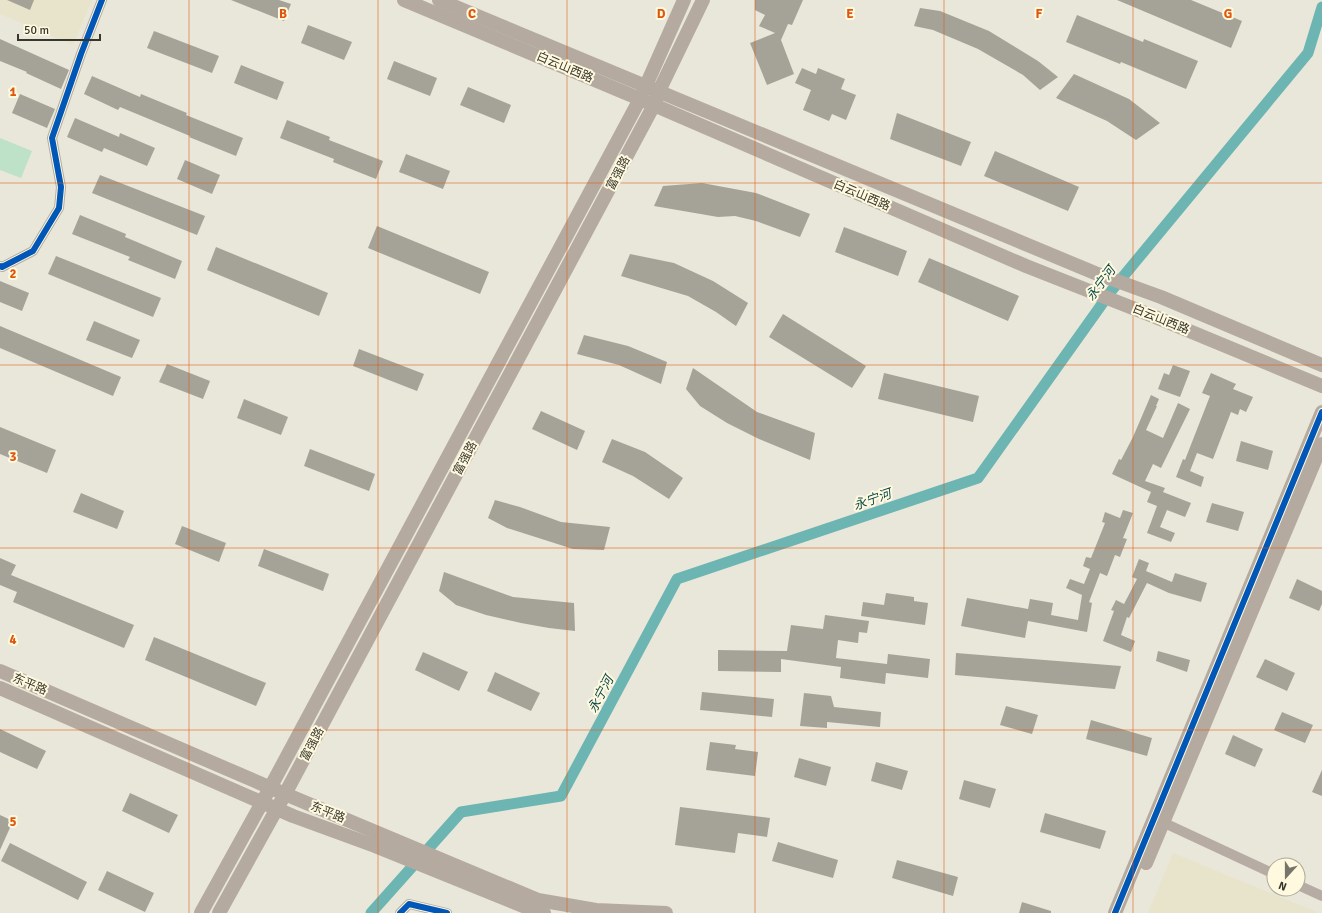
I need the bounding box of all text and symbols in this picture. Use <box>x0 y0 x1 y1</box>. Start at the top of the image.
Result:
text: B <box>279 6 287 22</box>
text: C <box>468 6 476 22</box>
text: D <box>657 6 666 22</box>
text: E <box>846 6 854 22</box>
text: F <box>1036 6 1043 22</box>
text: G <box>1224 6 1232 22</box>
scale bar <box>18 16 100 42</box>
text: 50 m <box>24 23 49 38</box>
street label: 白云山西路 <box>534 49 595 86</box>
text: 1 <box>9 84 17 100</box>
street label: 富强路 <box>603 154 634 193</box>
street label: 白云山西路 <box>831 177 892 214</box>
water label: 永宁河 <box>1083 261 1121 304</box>
text: 2 <box>9 266 17 282</box>
street label: 白云山西路 <box>1130 301 1191 338</box>
street label: 富强路 <box>450 439 481 478</box>
text: 3 <box>9 449 17 465</box>
water label: 永宁河 <box>851 485 896 514</box>
text: 4 <box>9 632 17 648</box>
street label: 东平路 <box>10 671 49 698</box>
water label: 永宁河 <box>585 671 619 715</box>
street label: 富强路 <box>297 725 328 764</box>
street label: 东平路 <box>308 799 347 826</box>
text: 5 <box>9 814 17 830</box>
north arrow <box>1266 857 1306 897</box>
text: N <box>1277 878 1288 893</box>

